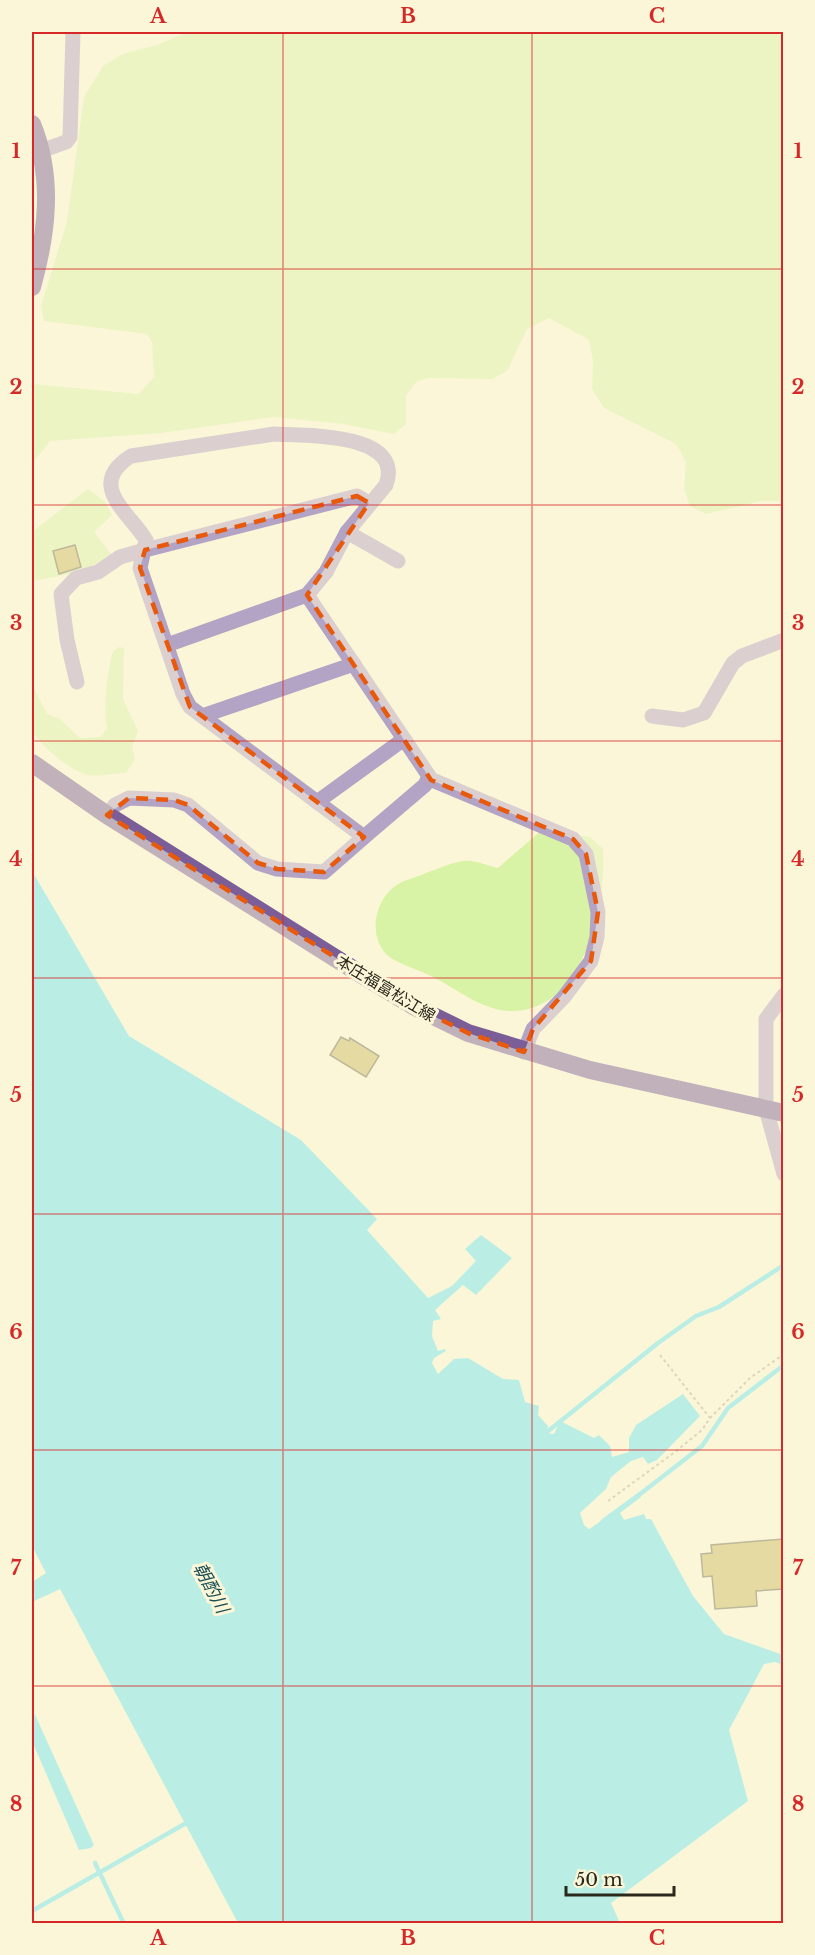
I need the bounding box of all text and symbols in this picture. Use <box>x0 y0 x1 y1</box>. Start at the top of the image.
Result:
text: A <box>149 4 167 28</box>
text: B <box>400 4 416 28</box>
text: C <box>649 4 665 28</box>
text: 1 <box>12 139 21 163</box>
text: 1 <box>794 139 803 163</box>
text: 2 <box>9 375 23 399</box>
text: 2 <box>791 375 805 399</box>
text: 3 <box>10 611 22 635</box>
text: 3 <box>792 611 804 635</box>
text: 4 <box>9 847 23 871</box>
text: 4 <box>791 847 805 871</box>
street label: 本庄福富松江線 <box>333 951 439 1025</box>
text: 5 <box>10 1083 22 1107</box>
text: 5 <box>792 1083 804 1107</box>
text: 6 <box>9 1320 23 1344</box>
text: 6 <box>791 1320 805 1344</box>
text: 7 <box>11 1556 22 1580</box>
text: 7 <box>793 1556 804 1580</box>
water label: 朝酌川 <box>189 1559 234 1619</box>
text: 8 <box>10 1792 22 1816</box>
text: 8 <box>792 1792 804 1816</box>
scale bar <box>566 1859 674 1897</box>
text: 50 m <box>575 1869 623 1891</box>
text: A <box>149 1926 167 1950</box>
text: B <box>400 1926 416 1950</box>
text: C <box>649 1926 665 1950</box>

